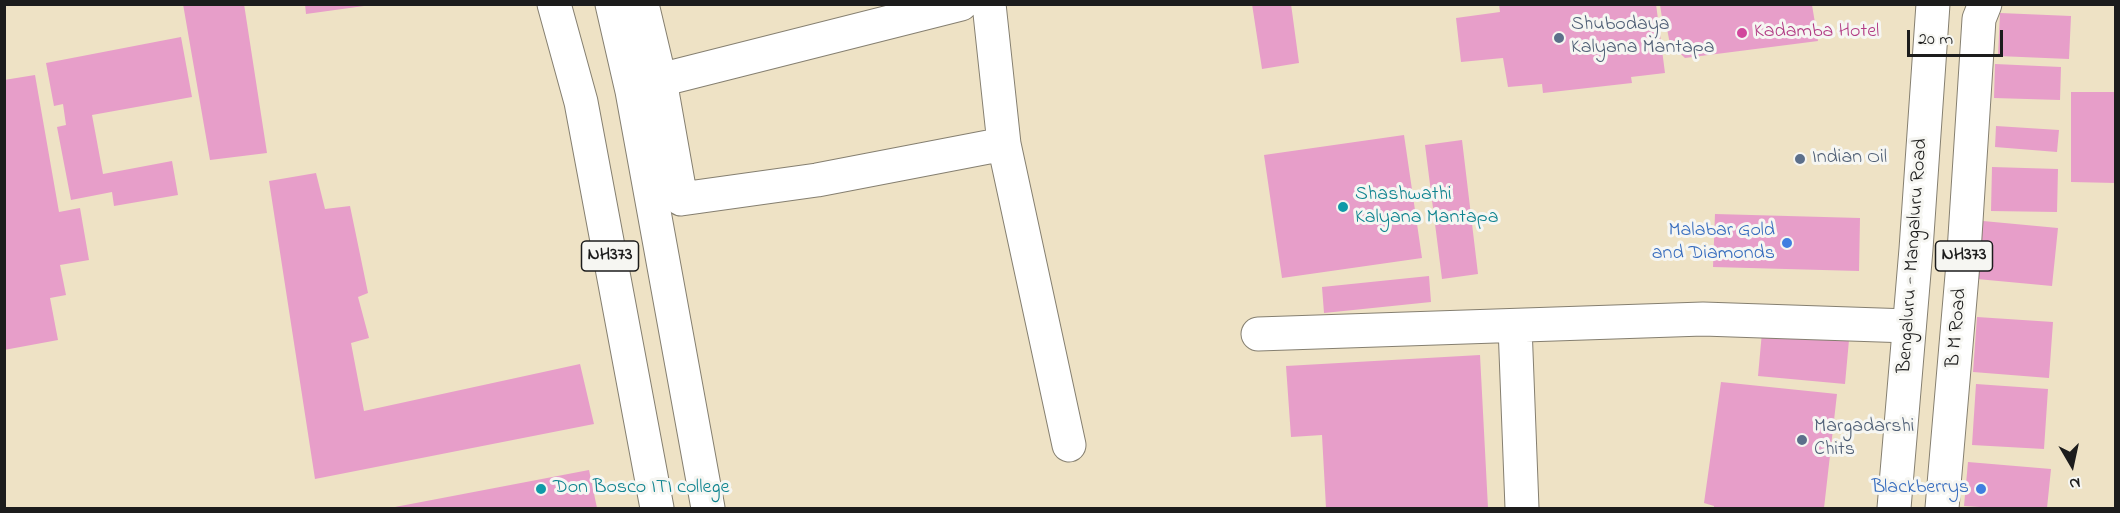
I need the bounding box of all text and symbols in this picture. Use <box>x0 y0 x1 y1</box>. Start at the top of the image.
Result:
place label: Shubodaya Kalyana Mantapa <box>1571 14 1714 61</box>
scale bar <box>1910 18 2006 56</box>
place label: Kadamba Hotel <box>1754 21 1879 45</box>
marker: Kadamba Hotel <box>1735 26 1749 40</box>
text: 20 m <box>1918 27 1953 53</box>
marker: Shubodaya Kalyana Mantapa <box>1552 31 1566 45</box>
street label: Bengaluru - Mangaluru Road <box>1894 138 1934 374</box>
place label: Indian Oil <box>1812 147 1887 171</box>
marker: Indian Oil <box>1793 152 1807 166</box>
place label: Shashwathi Kalyana Mantapa <box>1355 184 1498 231</box>
marker: Shashwathi Kalyana Mantapa <box>1336 200 1350 214</box>
place label: Malabar Gold and Diamonds <box>1652 220 1775 267</box>
marker: Malabar Gold and Diamonds <box>1780 236 1794 250</box>
road number: NH373 <box>582 241 638 271</box>
road number: NH373 <box>1936 241 1992 271</box>
street label: B M Road <box>1943 288 1973 368</box>
place label: Margadarshi Chits <box>1814 416 1914 463</box>
marker: Margadarshi Chits <box>1795 433 1809 447</box>
north arrow <box>2042 435 2102 495</box>
text: N <box>2068 470 2082 495</box>
place label: Don Bosco ITI college <box>553 477 729 501</box>
place label: Blackberrys <box>1872 477 1969 501</box>
marker: Don Bosco ITI college <box>534 482 548 496</box>
marker: Blackberrys <box>1974 482 1988 496</box>

